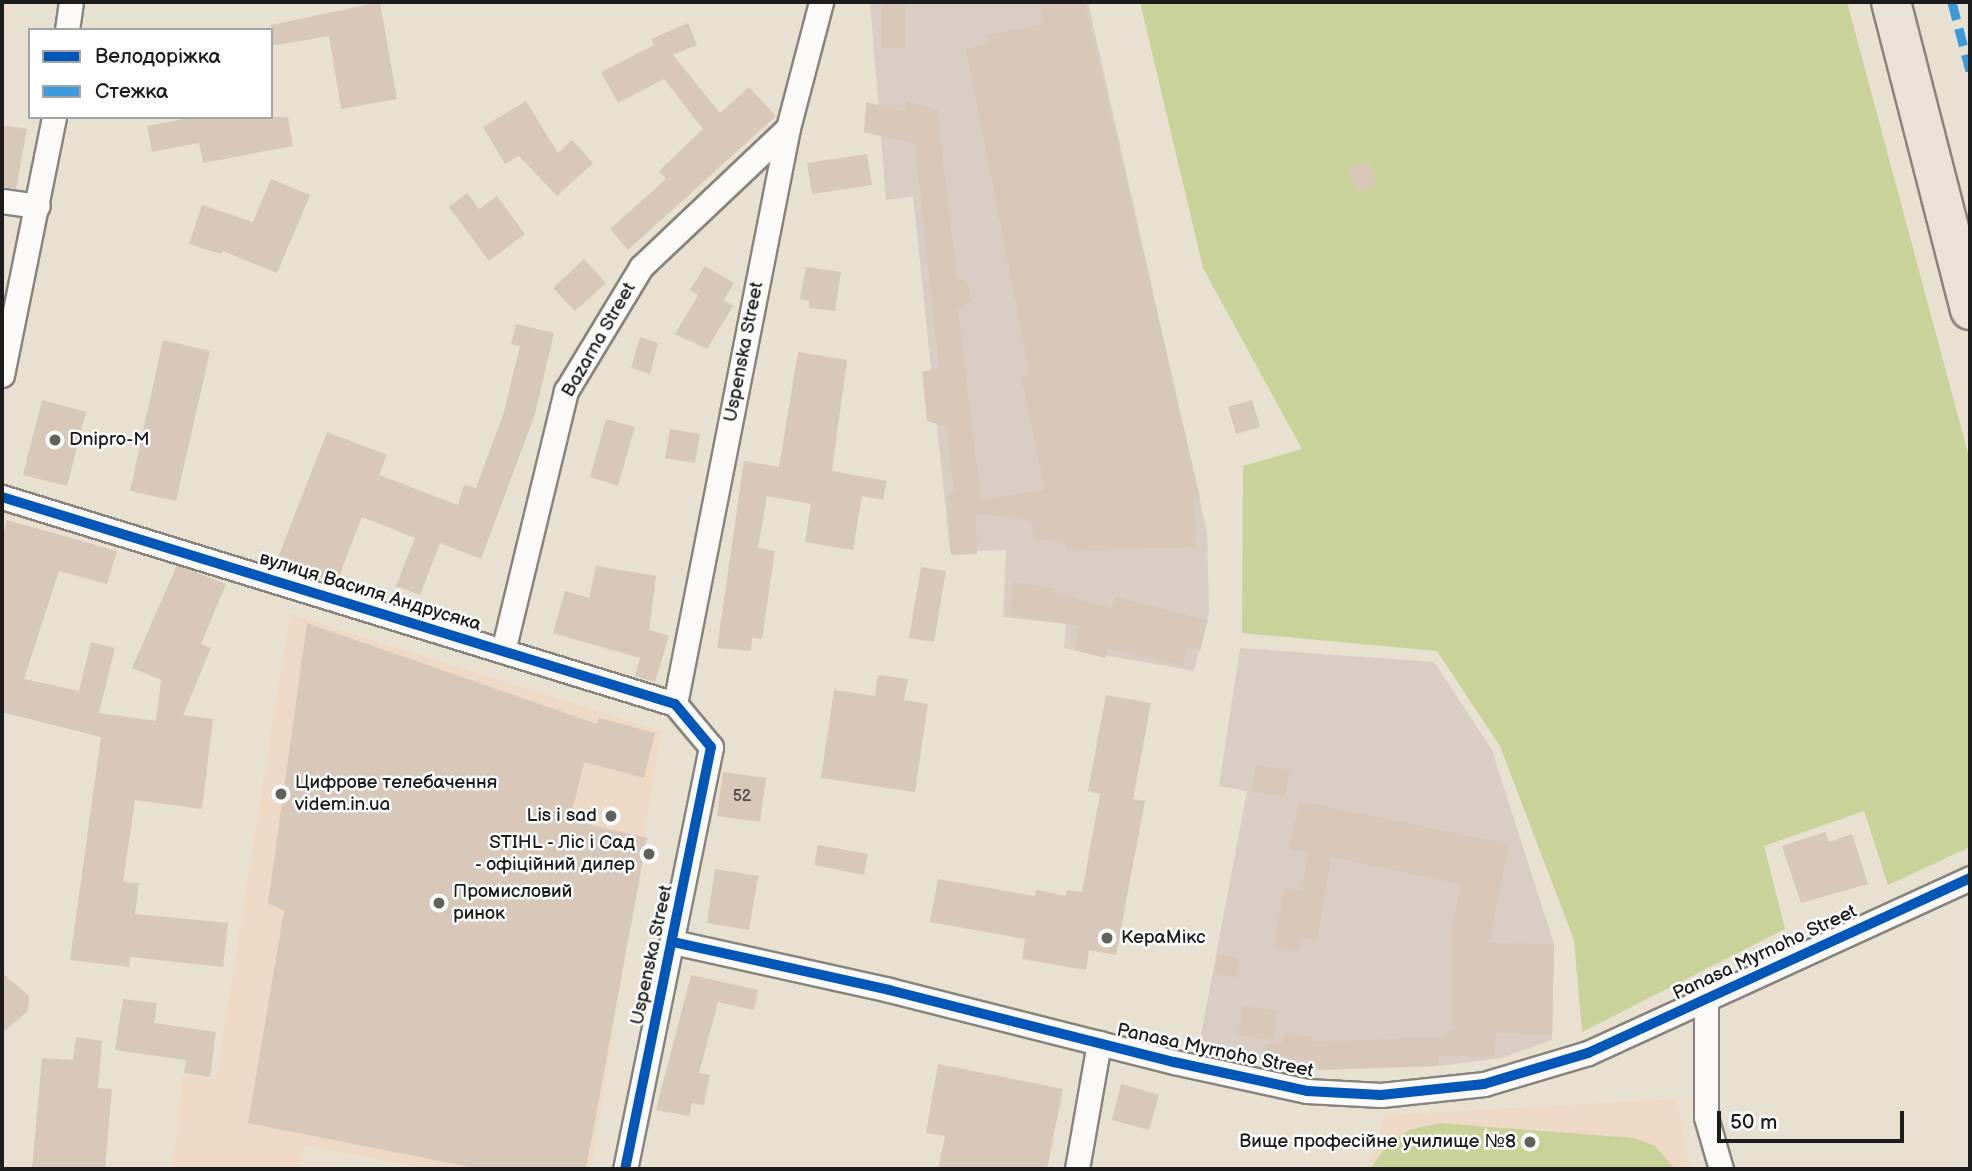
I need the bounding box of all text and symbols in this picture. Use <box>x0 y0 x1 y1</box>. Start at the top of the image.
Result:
legend <box>28 28 273 119</box>
text: Велодоріжка <box>95 44 221 69</box>
text: Стежка <box>95 79 169 104</box>
street label: Bazarna Street <box>557 278 641 402</box>
street label: Uspenska Street <box>719 280 769 424</box>
place label: Dnipro-M <box>69 429 150 451</box>
marker: Dnipro-M <box>47 432 63 448</box>
street label: вулиця Василя Андрусяка <box>256 547 484 637</box>
place label: Цифрове телебачення videm.in.ua <box>295 772 497 816</box>
marker: Цифрове телебачення videm.in.ua <box>273 786 289 802</box>
house number: 52 <box>733 787 751 807</box>
place label: Lis i sad <box>526 805 597 827</box>
marker: Lis i sad <box>603 808 619 824</box>
place label: STIHL - Ліс і Сад - офіційний дилер <box>474 832 635 876</box>
marker: STIHL - Ліс і Сад - офіційний дилер <box>641 846 657 862</box>
place label: Промисловий ринок <box>453 881 572 925</box>
street label: Uspenska Street <box>626 883 678 1027</box>
marker: Промисловий ринок <box>431 895 447 911</box>
street label: Panasa Myrnoho Street <box>1669 900 1861 1006</box>
place label: КераМікс <box>1121 927 1205 949</box>
marker: КераМікс <box>1099 930 1115 946</box>
street label: Panasa Myrnoho Street <box>1114 1019 1316 1083</box>
scale bar <box>1720 1098 1907 1142</box>
text: 50 m <box>1730 1110 1777 1135</box>
place label: Вище професійне училище №8 <box>1239 1131 1516 1153</box>
marker: Вище професійне училище №8 <box>1522 1134 1538 1150</box>

